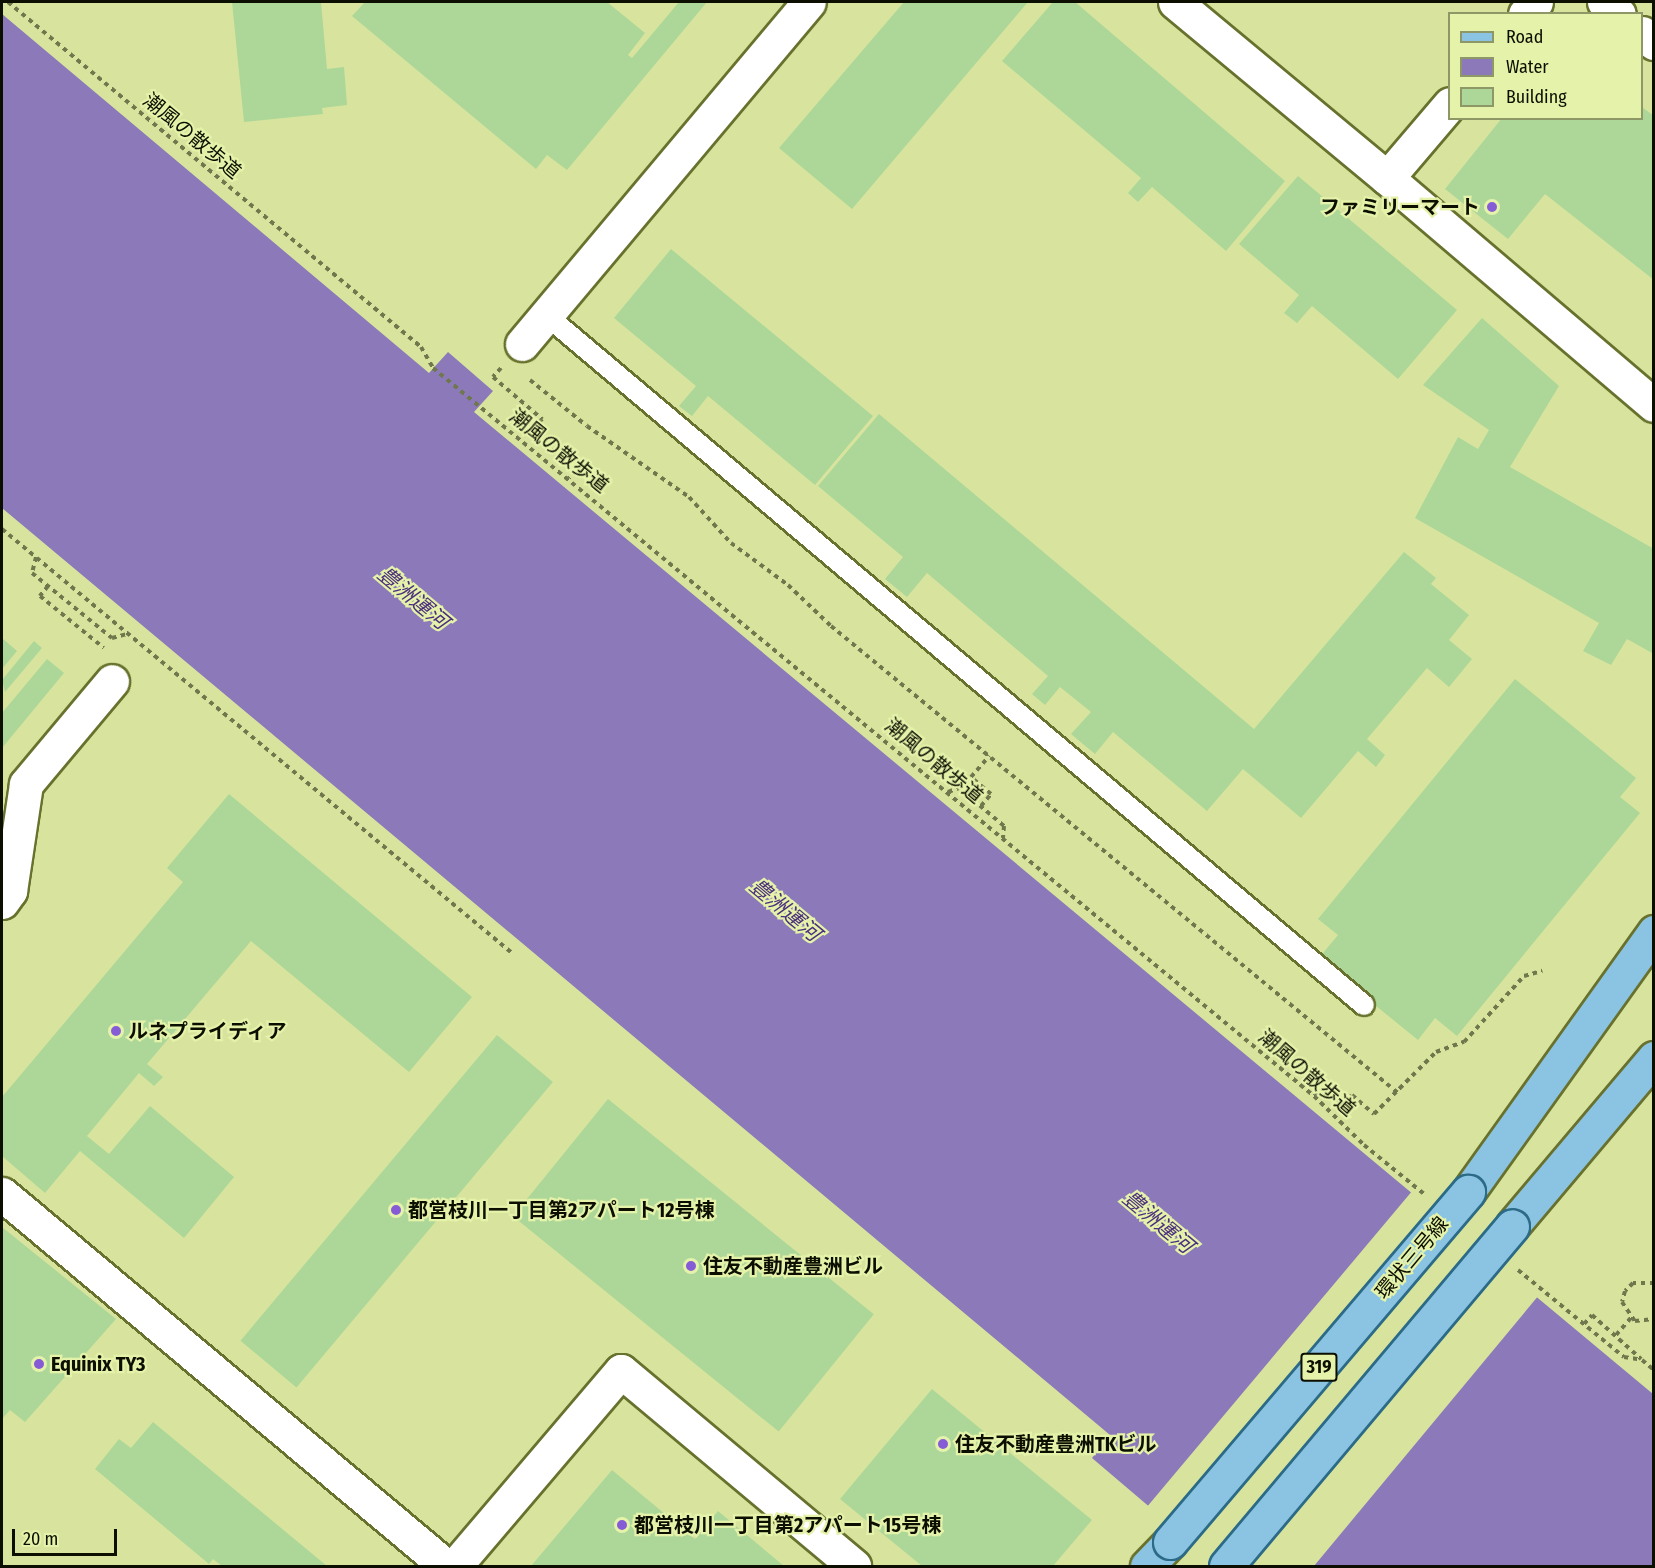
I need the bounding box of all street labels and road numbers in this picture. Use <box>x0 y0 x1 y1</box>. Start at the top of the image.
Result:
street label: 潮風の散歩道 <box>138 88 246 184</box>
street label: 潮風の散歩道 <box>505 404 613 498</box>
street label: 潮風の散歩道 <box>880 713 988 809</box>
street label: 潮風の散歩道 <box>1254 1025 1360 1121</box>
street label: 環状三号線 <box>1371 1212 1453 1304</box>
road number: 319 <box>1300 1352 1338 1382</box>

